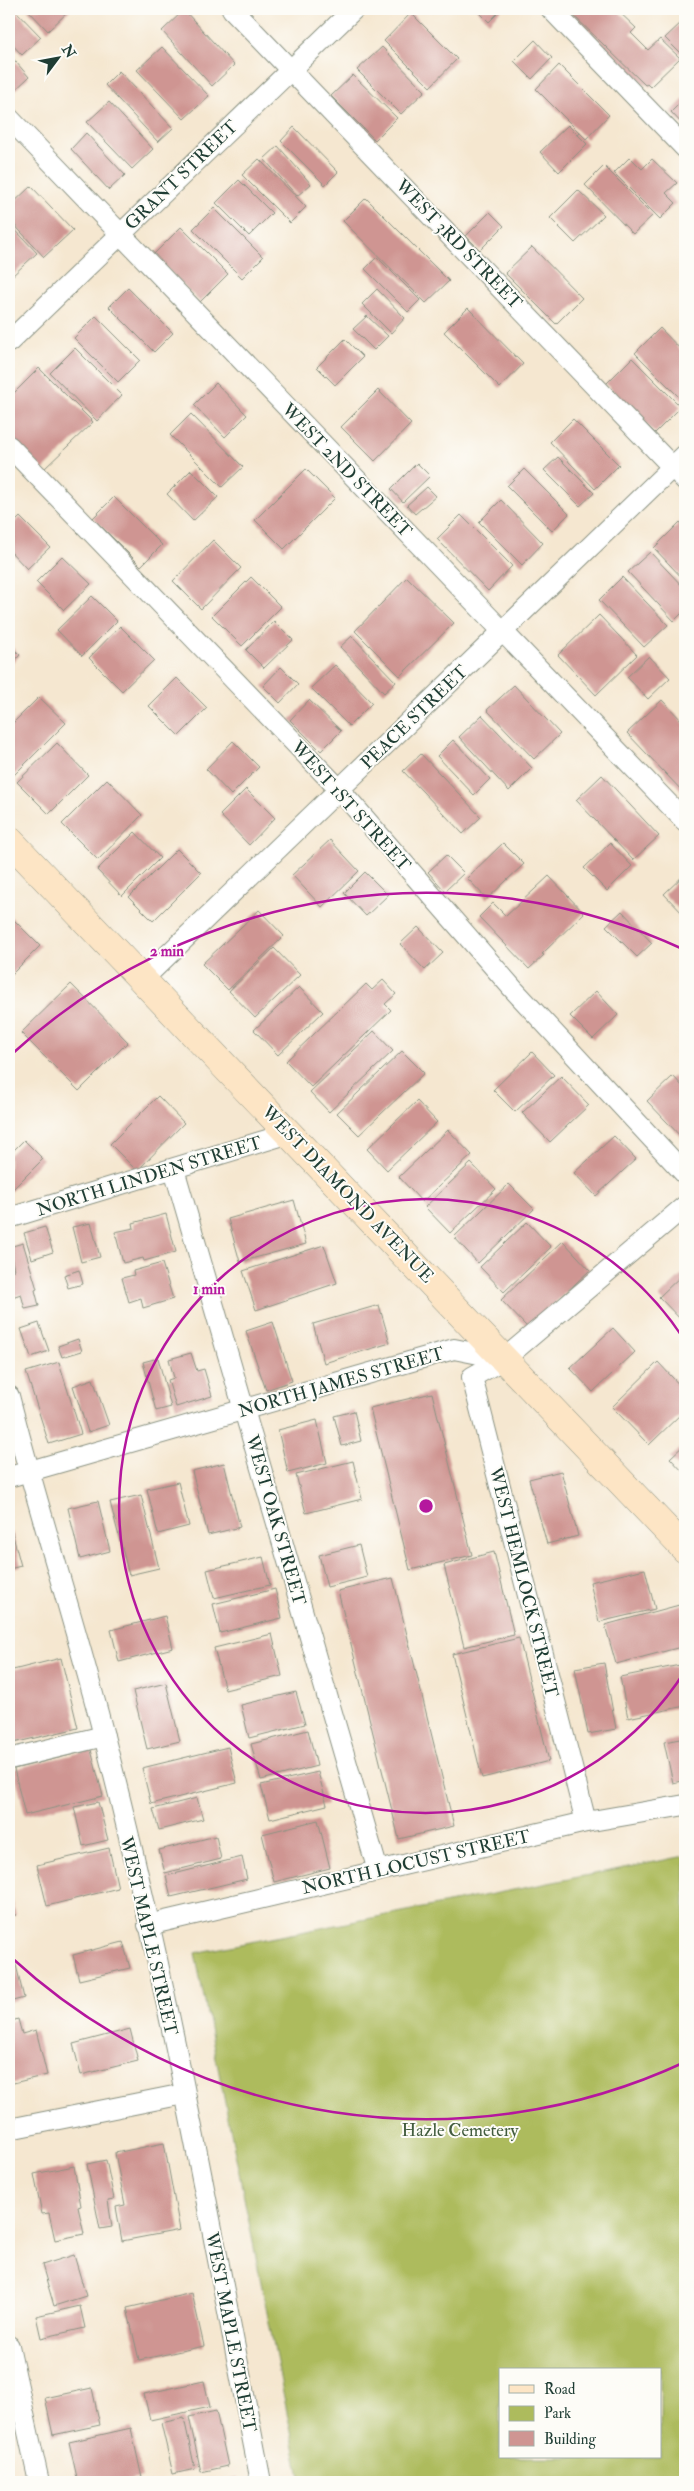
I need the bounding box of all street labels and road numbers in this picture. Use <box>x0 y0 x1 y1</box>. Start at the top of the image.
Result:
street label: GRANT STREET <box>120 115 243 235</box>
street label: WEST 3RD STREET <box>390 174 527 315</box>
street label: WEST 2ND STREET <box>276 398 417 543</box>
street label: PEACE STREET <box>356 660 473 774</box>
street label: WEST 1ST STREET <box>285 736 416 877</box>
street label: WEST DIAMOND AVENUE <box>256 1100 439 1288</box>
street label: NORTH LINDEN STREET <box>34 1131 265 1222</box>
street label: NORTH JAMES STREET <box>236 1342 447 1423</box>
street label: WEST OAK STREET <box>240 1431 311 1609</box>
street label: WEST HEMLOCK STREET <box>484 1464 563 1700</box>
street label: NORTH LOCUST STREET <box>300 1825 533 1900</box>
street label: WEST MAPLE STREET <box>114 1834 183 2038</box>
street label: WEST MAPLE STREET <box>200 2229 261 2435</box>

